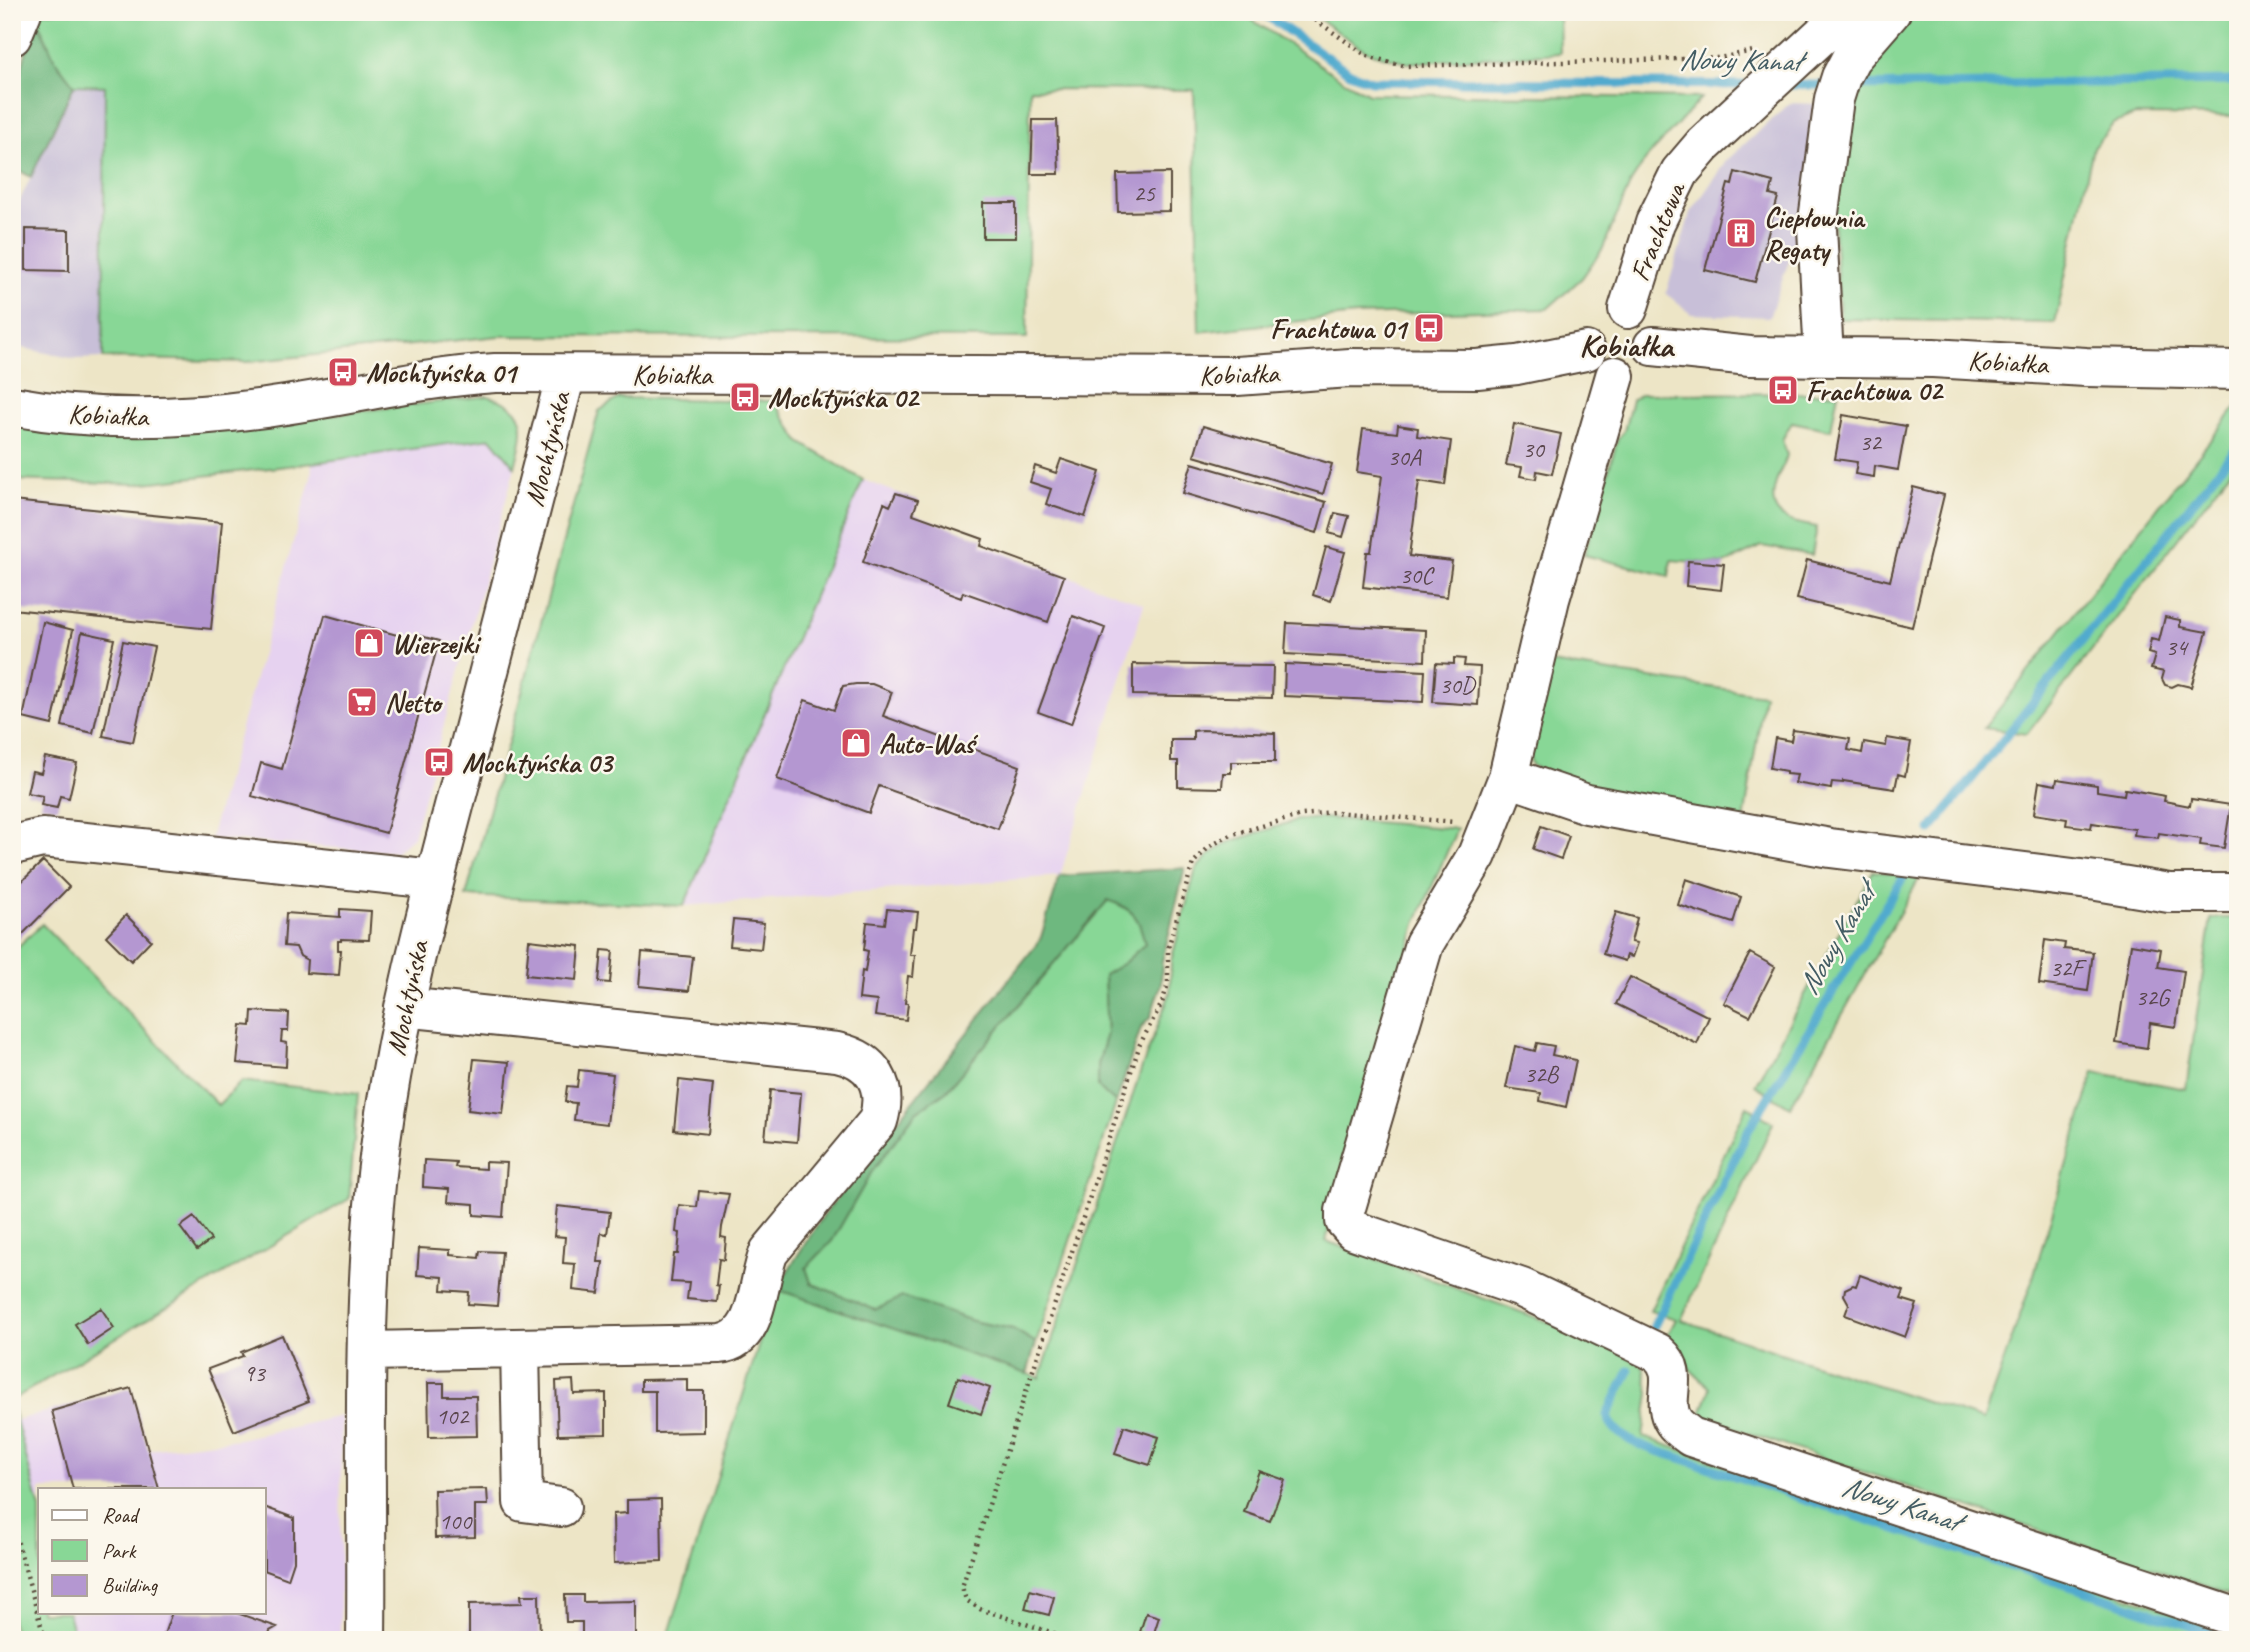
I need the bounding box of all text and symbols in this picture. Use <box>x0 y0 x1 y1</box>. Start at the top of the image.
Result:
water label: Nowy Kanał <box>1679 40 1808 80</box>
street label: Frachtowa <box>1622 176 1693 286</box>
house number: 25 <box>1133 178 1156 208</box>
place label: Ciepłownia Regaty <box>1764 200 1866 267</box>
building icon: Ciepłownia Regaty <box>1724 216 1758 250</box>
place label: Frachtowa 01 <box>1270 311 1409 346</box>
bus stop icon: Frachtowa 01 <box>1412 311 1446 345</box>
district label: Kobiałka <box>1579 325 1676 366</box>
street label: Kobiałka <box>1967 342 2051 382</box>
bus stop icon: Mochtyńska 01 <box>326 355 360 389</box>
place label: Mochtyńska 01 <box>366 355 519 390</box>
street label: Kobiałka <box>1198 355 1281 393</box>
street label: Kobiałka <box>632 357 714 392</box>
bus stop icon: Frachtowa 02 <box>1766 373 1800 407</box>
place label: Frachtowa 02 <box>1806 373 1944 408</box>
bus stop icon: Mochtyńska 02 <box>728 380 762 414</box>
place label: Mochtyńska 02 <box>768 380 920 415</box>
street label: Mochtyńska <box>516 387 578 510</box>
street label: Kobiałka <box>67 396 150 434</box>
house number: 32 <box>1859 427 1883 457</box>
house number: 30 <box>1522 434 1546 464</box>
house number: 30A <box>1387 442 1422 472</box>
house number: 30C <box>1400 560 1435 590</box>
shop icon: Wierzejki <box>352 626 386 660</box>
place label: Wierzejki <box>392 626 482 661</box>
house number: 34 <box>2165 632 2189 662</box>
house number: 30D <box>1439 670 1477 700</box>
supermarket icon: Netto <box>345 685 379 719</box>
place label: Netto <box>385 685 444 720</box>
shop icon: Auto-Waś <box>839 726 873 760</box>
place label: Auto-Waś <box>879 726 979 761</box>
bus stop icon: Mochtyńska 03 <box>422 745 456 779</box>
place label: Mochtyńska 03 <box>462 745 614 780</box>
water label: Nowy Kanał <box>1789 871 1888 1001</box>
street label: Mochtyńska <box>378 936 437 1058</box>
house number: 32F <box>2050 953 2087 983</box>
house number: 32G <box>2135 982 2171 1012</box>
house number: 32B <box>1524 1059 1560 1089</box>
house number: 93 <box>243 1358 267 1388</box>
house number: 102 <box>436 1401 470 1431</box>
water label: Nowy Kanał <box>1837 1466 1972 1542</box>
legend <box>38 1488 266 1614</box>
text: Road <box>102 1502 141 1528</box>
house number: 100 <box>439 1506 473 1536</box>
text: Park <box>102 1538 137 1564</box>
text: Building <box>102 1572 159 1598</box>

